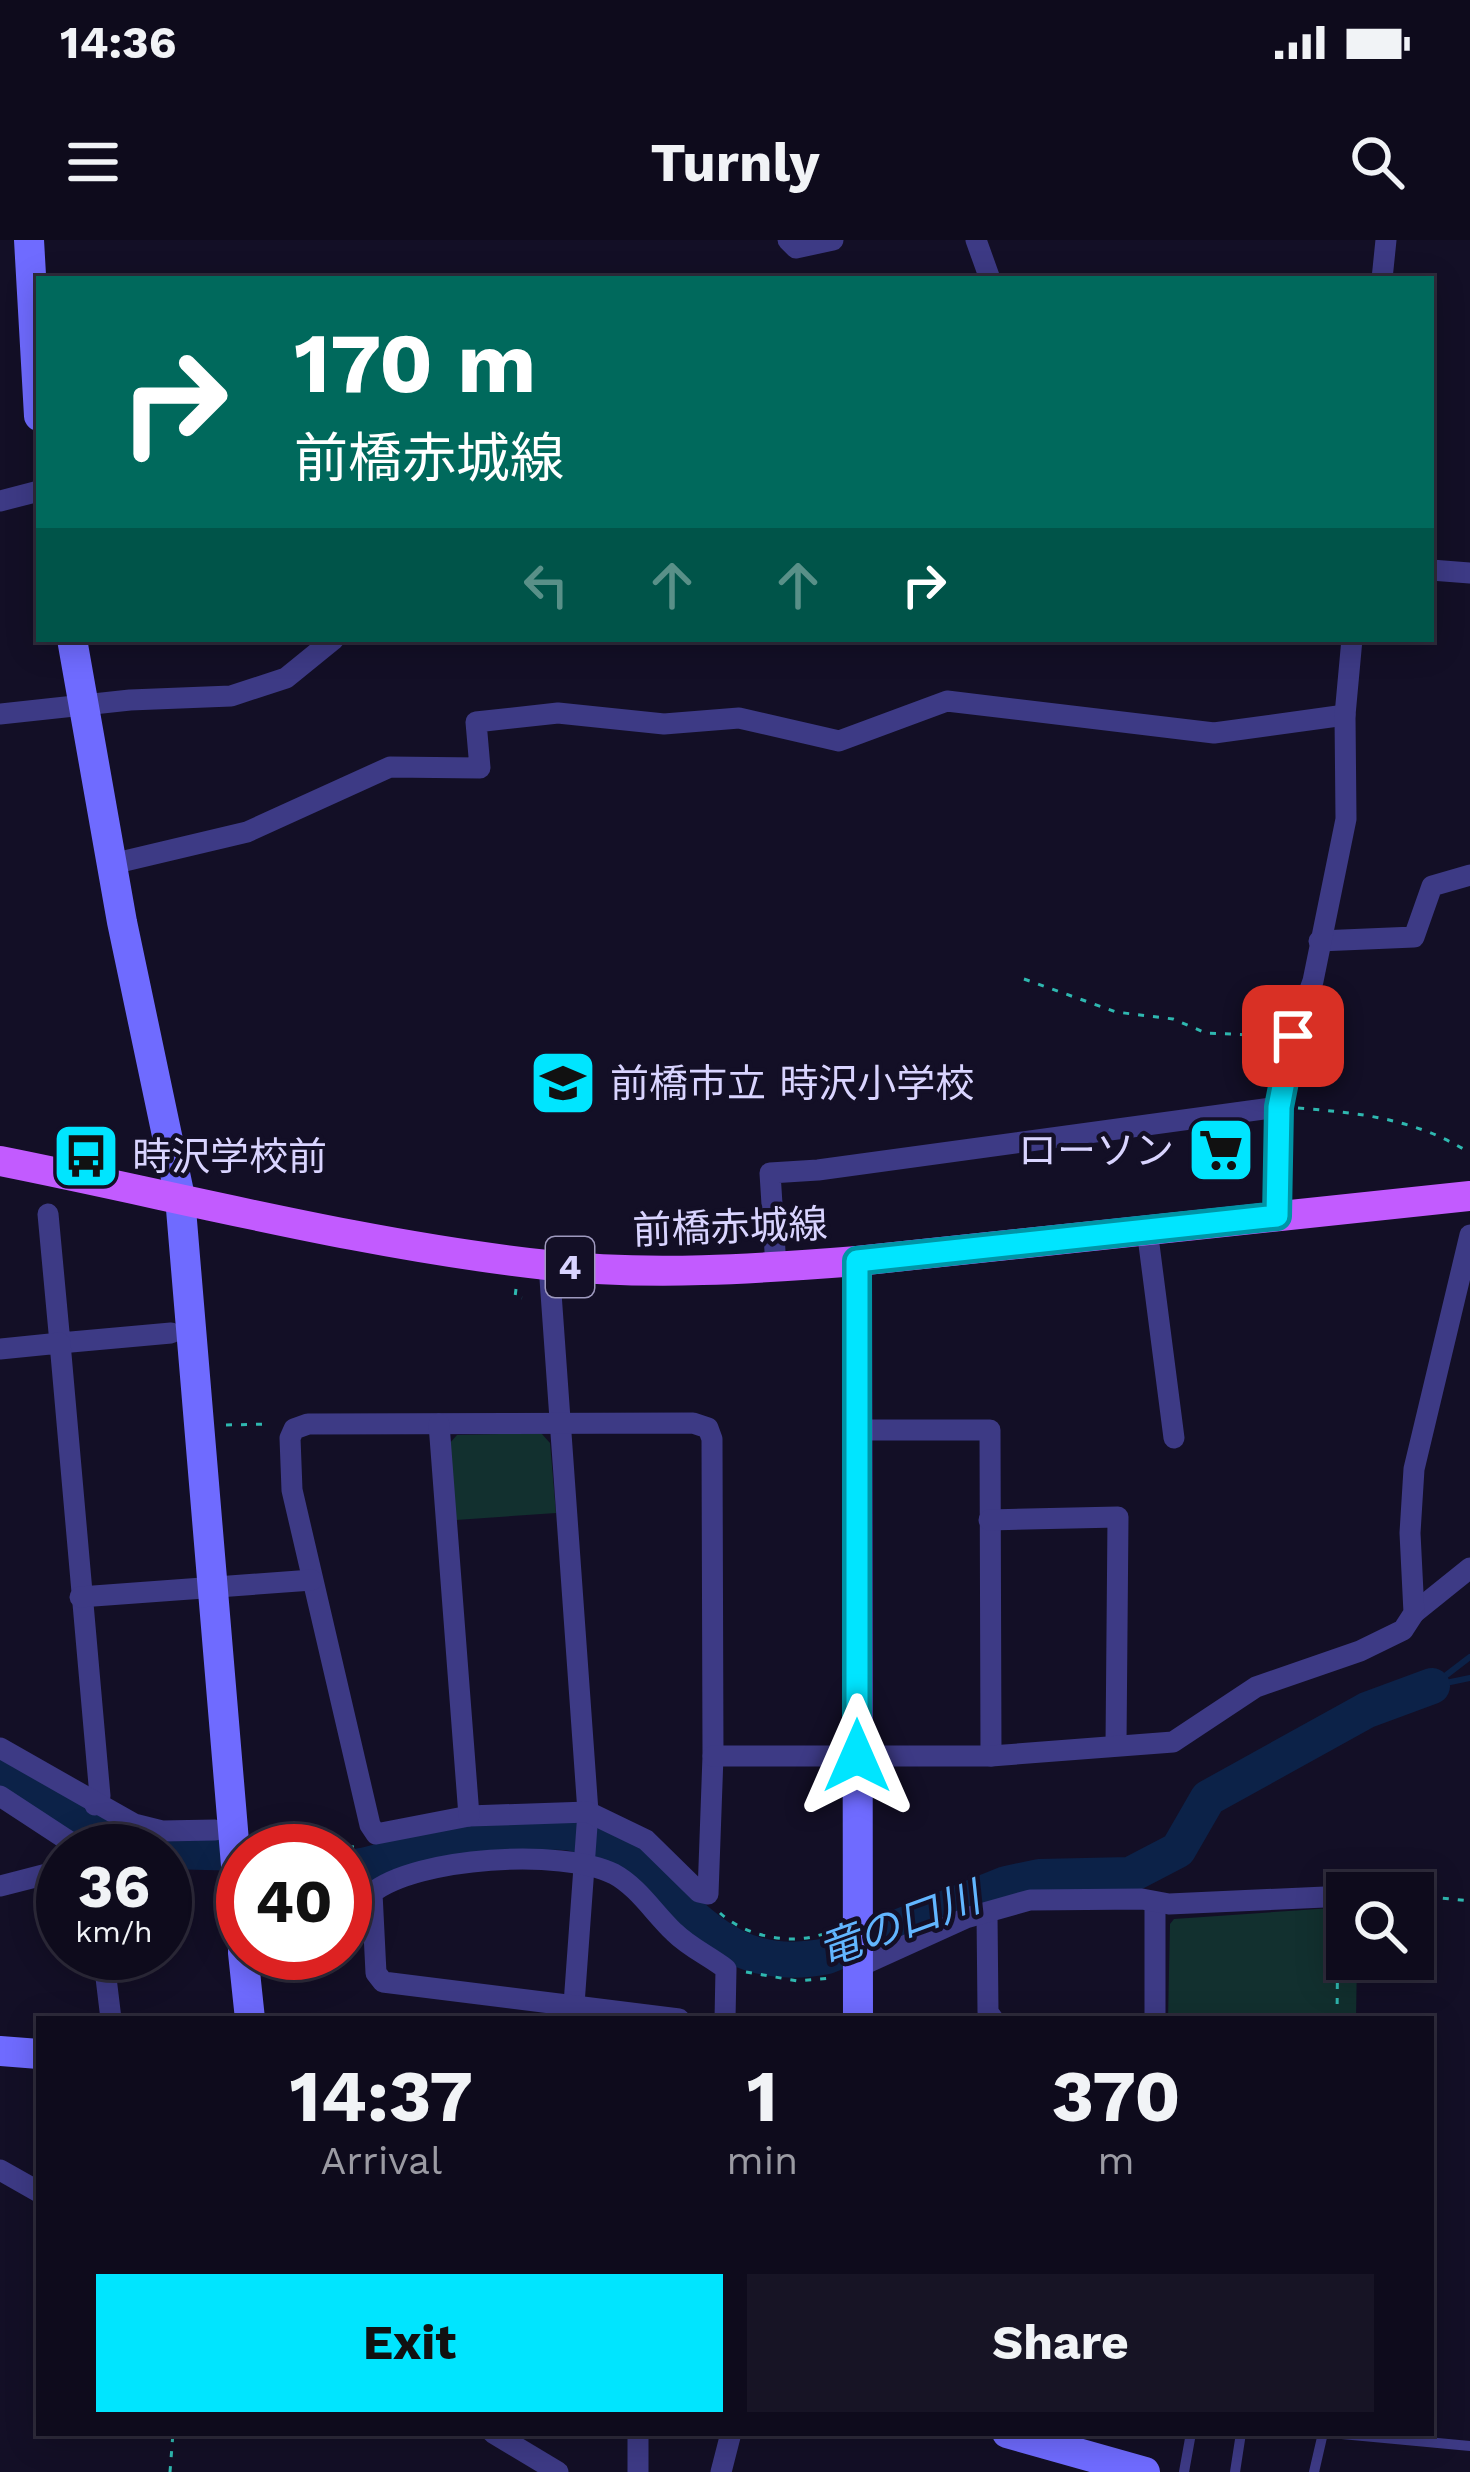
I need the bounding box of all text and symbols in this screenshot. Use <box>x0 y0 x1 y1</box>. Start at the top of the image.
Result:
text: 14:36 <box>60 16 176 69</box>
icon: menu <box>60 129 126 195</box>
icon: search <box>1344 129 1410 195</box>
text: Turnly <box>650 131 820 194</box>
text: 170 m <box>294 314 536 412</box>
icon: right <box>96 324 252 480</box>
text: 前橋赤城線 <box>294 427 564 490</box>
icon: left <box>513 552 579 618</box>
icon: ahead <box>639 552 705 618</box>
icon: ahead <box>765 552 831 618</box>
icon: right <box>891 552 957 618</box>
pin <box>1242 985 1344 1087</box>
icon: arrive <box>1260 1003 1326 1069</box>
school or university icon: 前橋市立 時沢小学校 <box>528 1048 598 1118</box>
place label: 前橋市立 時沢小学校 <box>610 1061 974 1106</box>
supermarket icon: ローソン <box>1186 1115 1256 1185</box>
bus stop icon: 時沢学校前 <box>51 1121 121 1191</box>
place label: ローソン <box>1018 1128 1174 1173</box>
place label: 時沢学校前 <box>132 1134 327 1179</box>
street label: 前橋赤城線 <box>632 1201 828 1253</box>
road number: 4 <box>546 1237 594 1297</box>
position arrow <box>794 1693 920 1819</box>
speed limit sign: 40 <box>216 1824 372 1980</box>
text: 36 <box>78 1851 150 1922</box>
water label: 竜の口川 <box>812 1871 990 1976</box>
map controls <box>1326 1872 1434 1980</box>
button: search <box>1326 1872 1434 1980</box>
text: km/h <box>75 1914 153 1949</box>
text: 14:37 <box>289 2054 473 2138</box>
text: 1 <box>747 2054 778 2138</box>
text: 370 <box>1052 2054 1181 2138</box>
text: Arrival <box>320 2138 442 2183</box>
text: min <box>727 2138 798 2183</box>
text: m <box>1098 2138 1135 2183</box>
button: Exit <box>96 2274 723 2412</box>
button: Share <box>747 2274 1374 2412</box>

